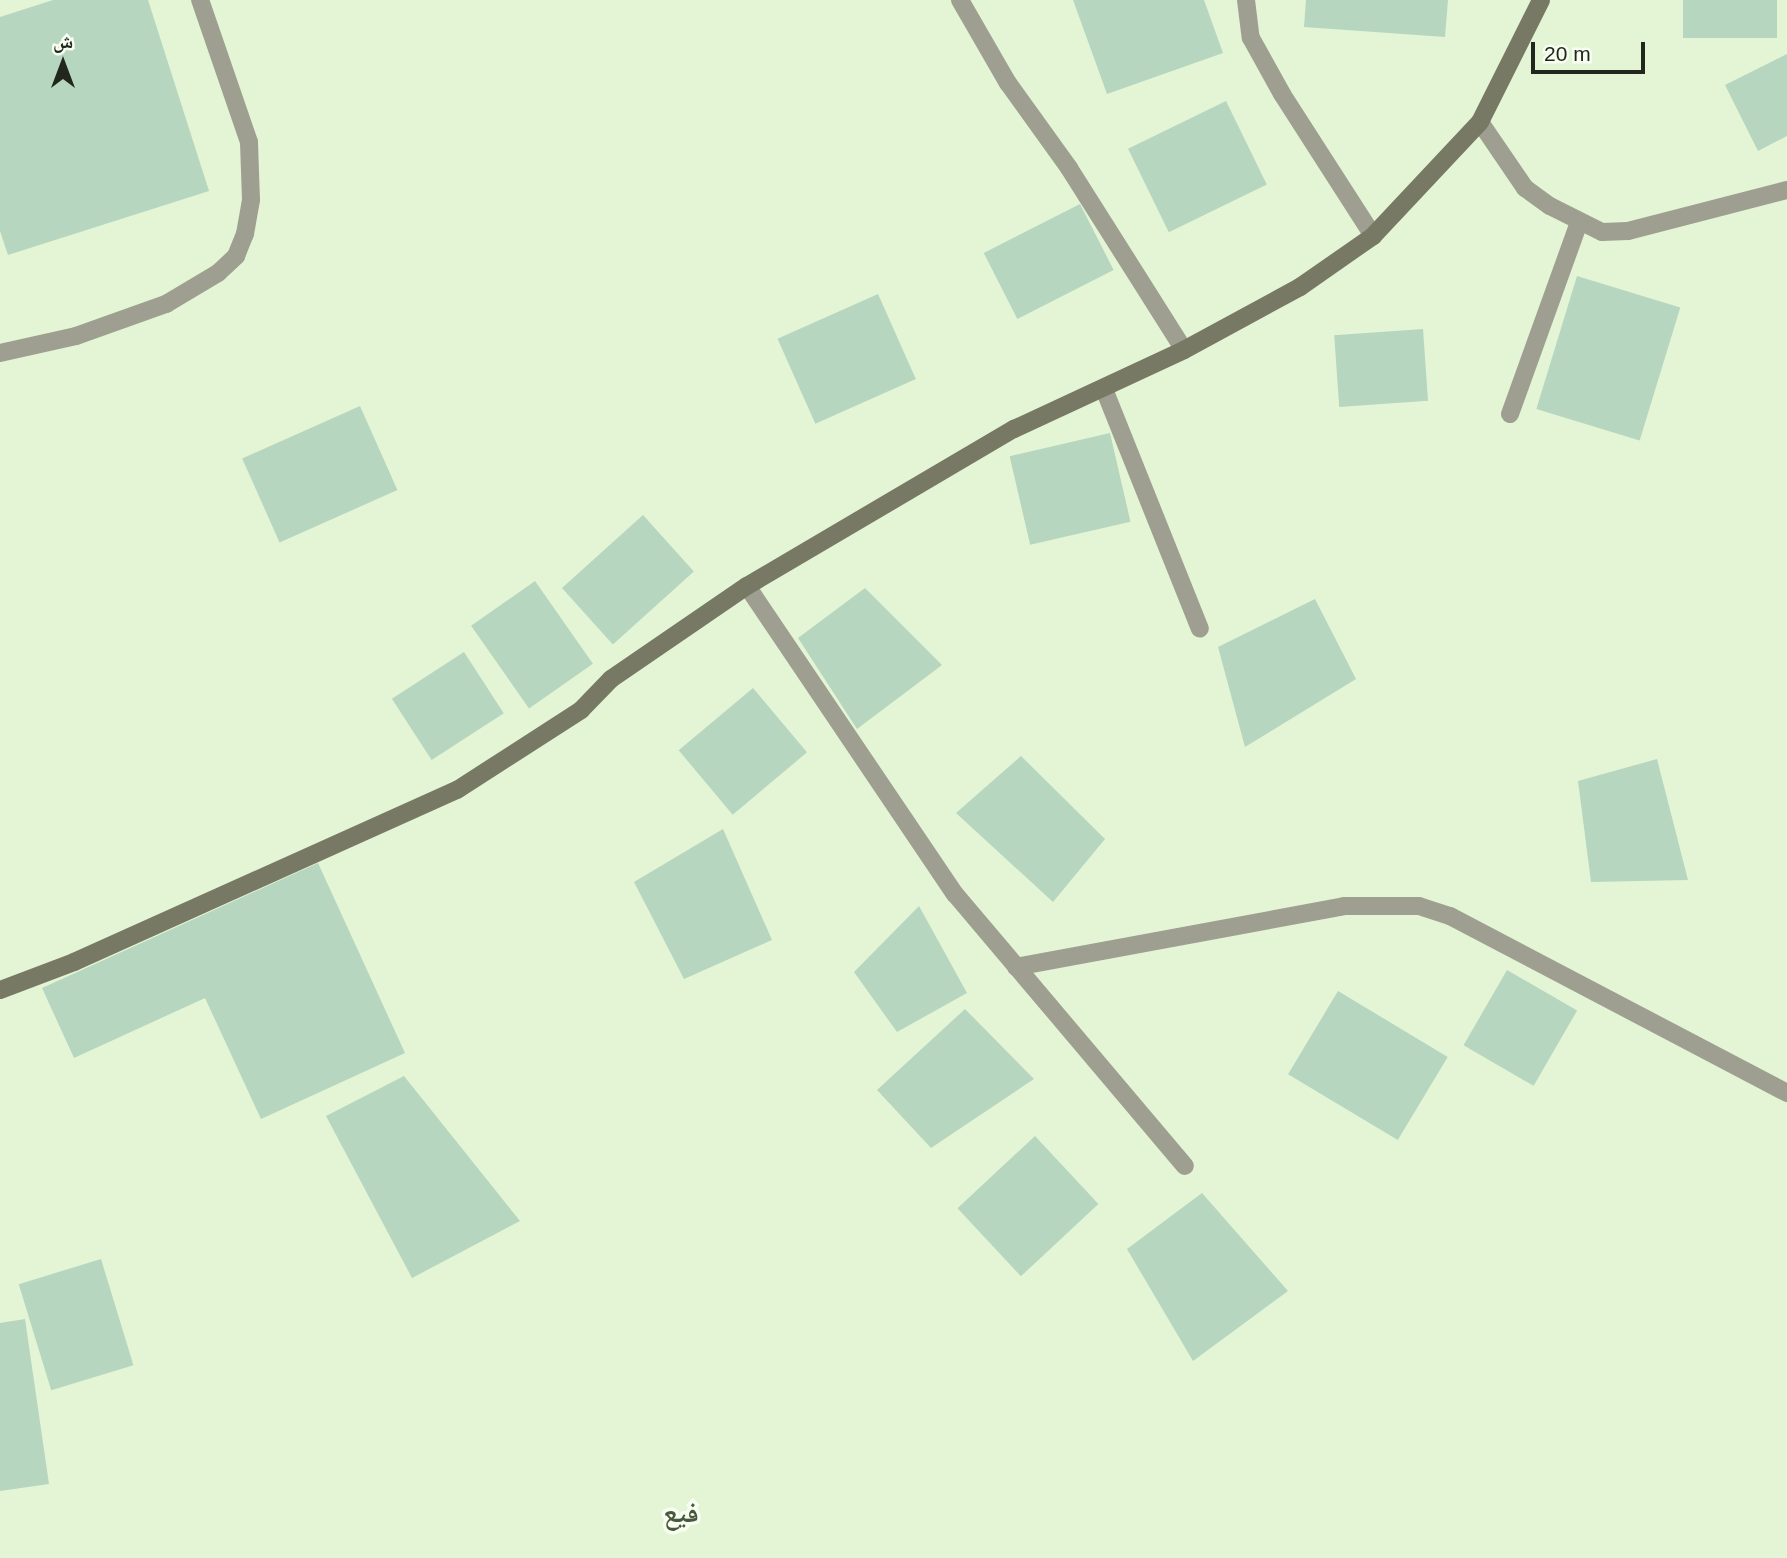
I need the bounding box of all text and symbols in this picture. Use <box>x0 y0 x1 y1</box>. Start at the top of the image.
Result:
north arrow <box>28 28 98 98</box>
scale bar <box>1535 28 1649 72</box>
text: ش <box>53 31 73 52</box>
text: 20 m <box>1544 42 1591 65</box>
district label: فيع <box>663 1496 699 1530</box>

